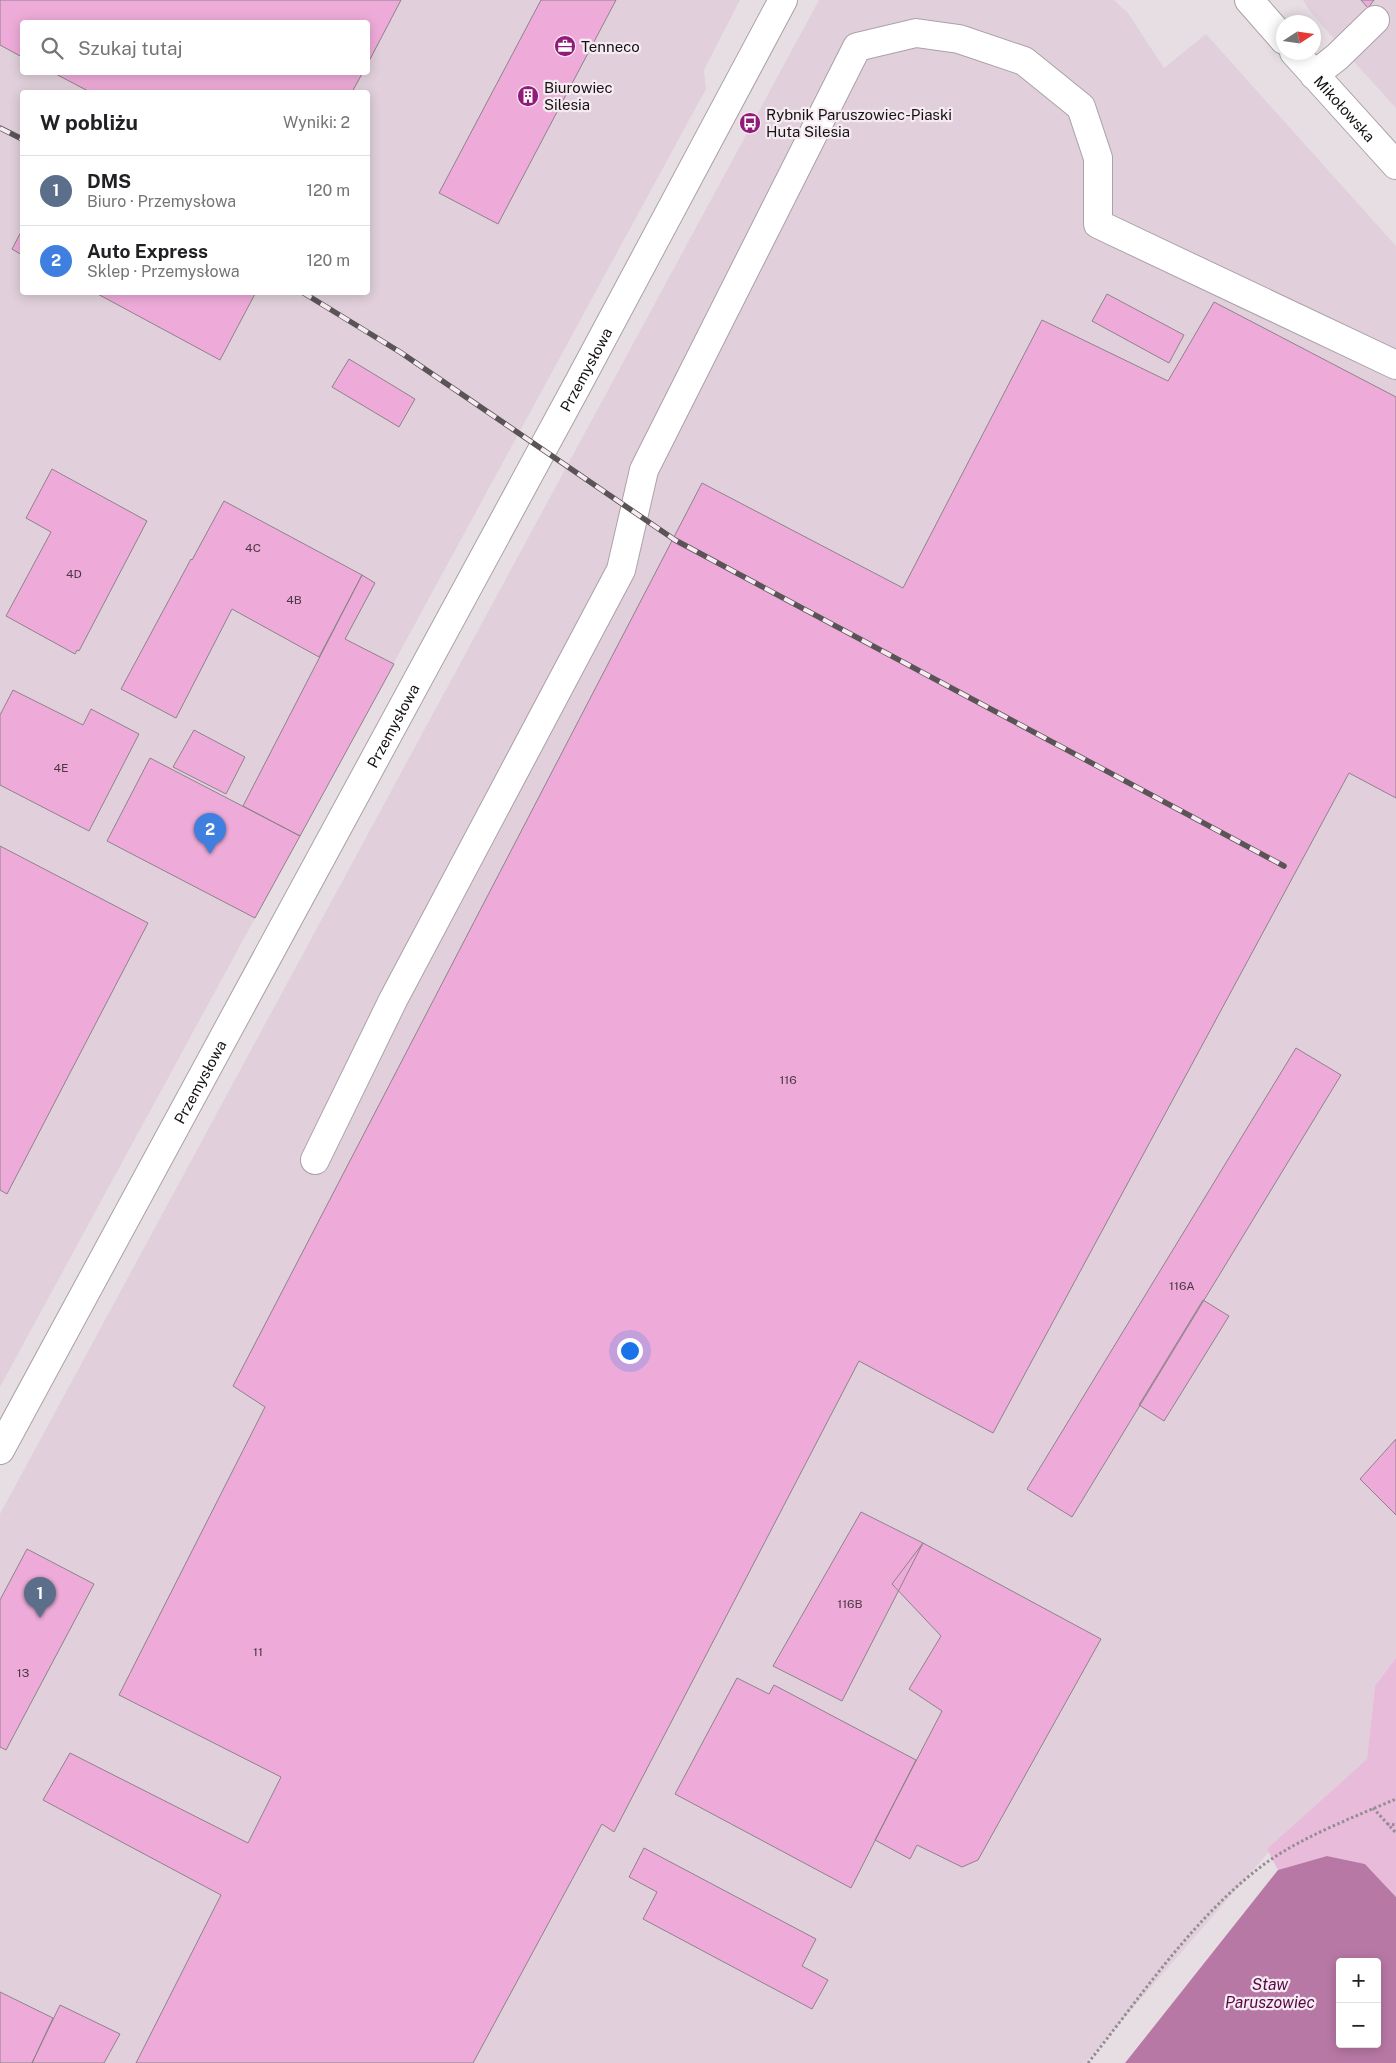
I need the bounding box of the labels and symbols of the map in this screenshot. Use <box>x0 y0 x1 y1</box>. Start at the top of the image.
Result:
north arrow <box>1276 15 1321 60</box>
office icon: Tenneco <box>553 34 577 58</box>
place label: Tenneco <box>581 38 640 55</box>
street label: Mikołowska <box>1311 72 1379 145</box>
place label: Biurowiec Silesia <box>544 79 613 113</box>
building icon: Biurowiec Silesia <box>516 84 540 108</box>
place label: Rybnik Paruszowiec-Piaski Huta Silesia <box>766 106 952 140</box>
bus stop icon: Rybnik Paruszowiec-Piaski Huta Silesia <box>738 111 762 135</box>
street label: Przemysłowa <box>556 325 615 414</box>
house number: 4C <box>245 541 261 555</box>
house number: 4D <box>66 567 82 581</box>
house number: 4B <box>286 593 302 607</box>
street label: Przemysłowa <box>363 681 422 770</box>
house number: 4E <box>54 761 69 775</box>
pin: 2 <box>194 813 226 854</box>
street label: Przemysłowa <box>170 1037 229 1126</box>
house number: 116 <box>779 1073 797 1087</box>
house number: 116A <box>1169 1279 1195 1293</box>
your location <box>617 1338 643 1364</box>
pin: 1 <box>24 1577 56 1618</box>
house number: 116B <box>837 1597 863 1611</box>
house number: 11 <box>253 1645 263 1659</box>
house number: 13 <box>17 1666 29 1680</box>
water label: Staw Paruszowiec <box>1225 1975 1315 2012</box>

